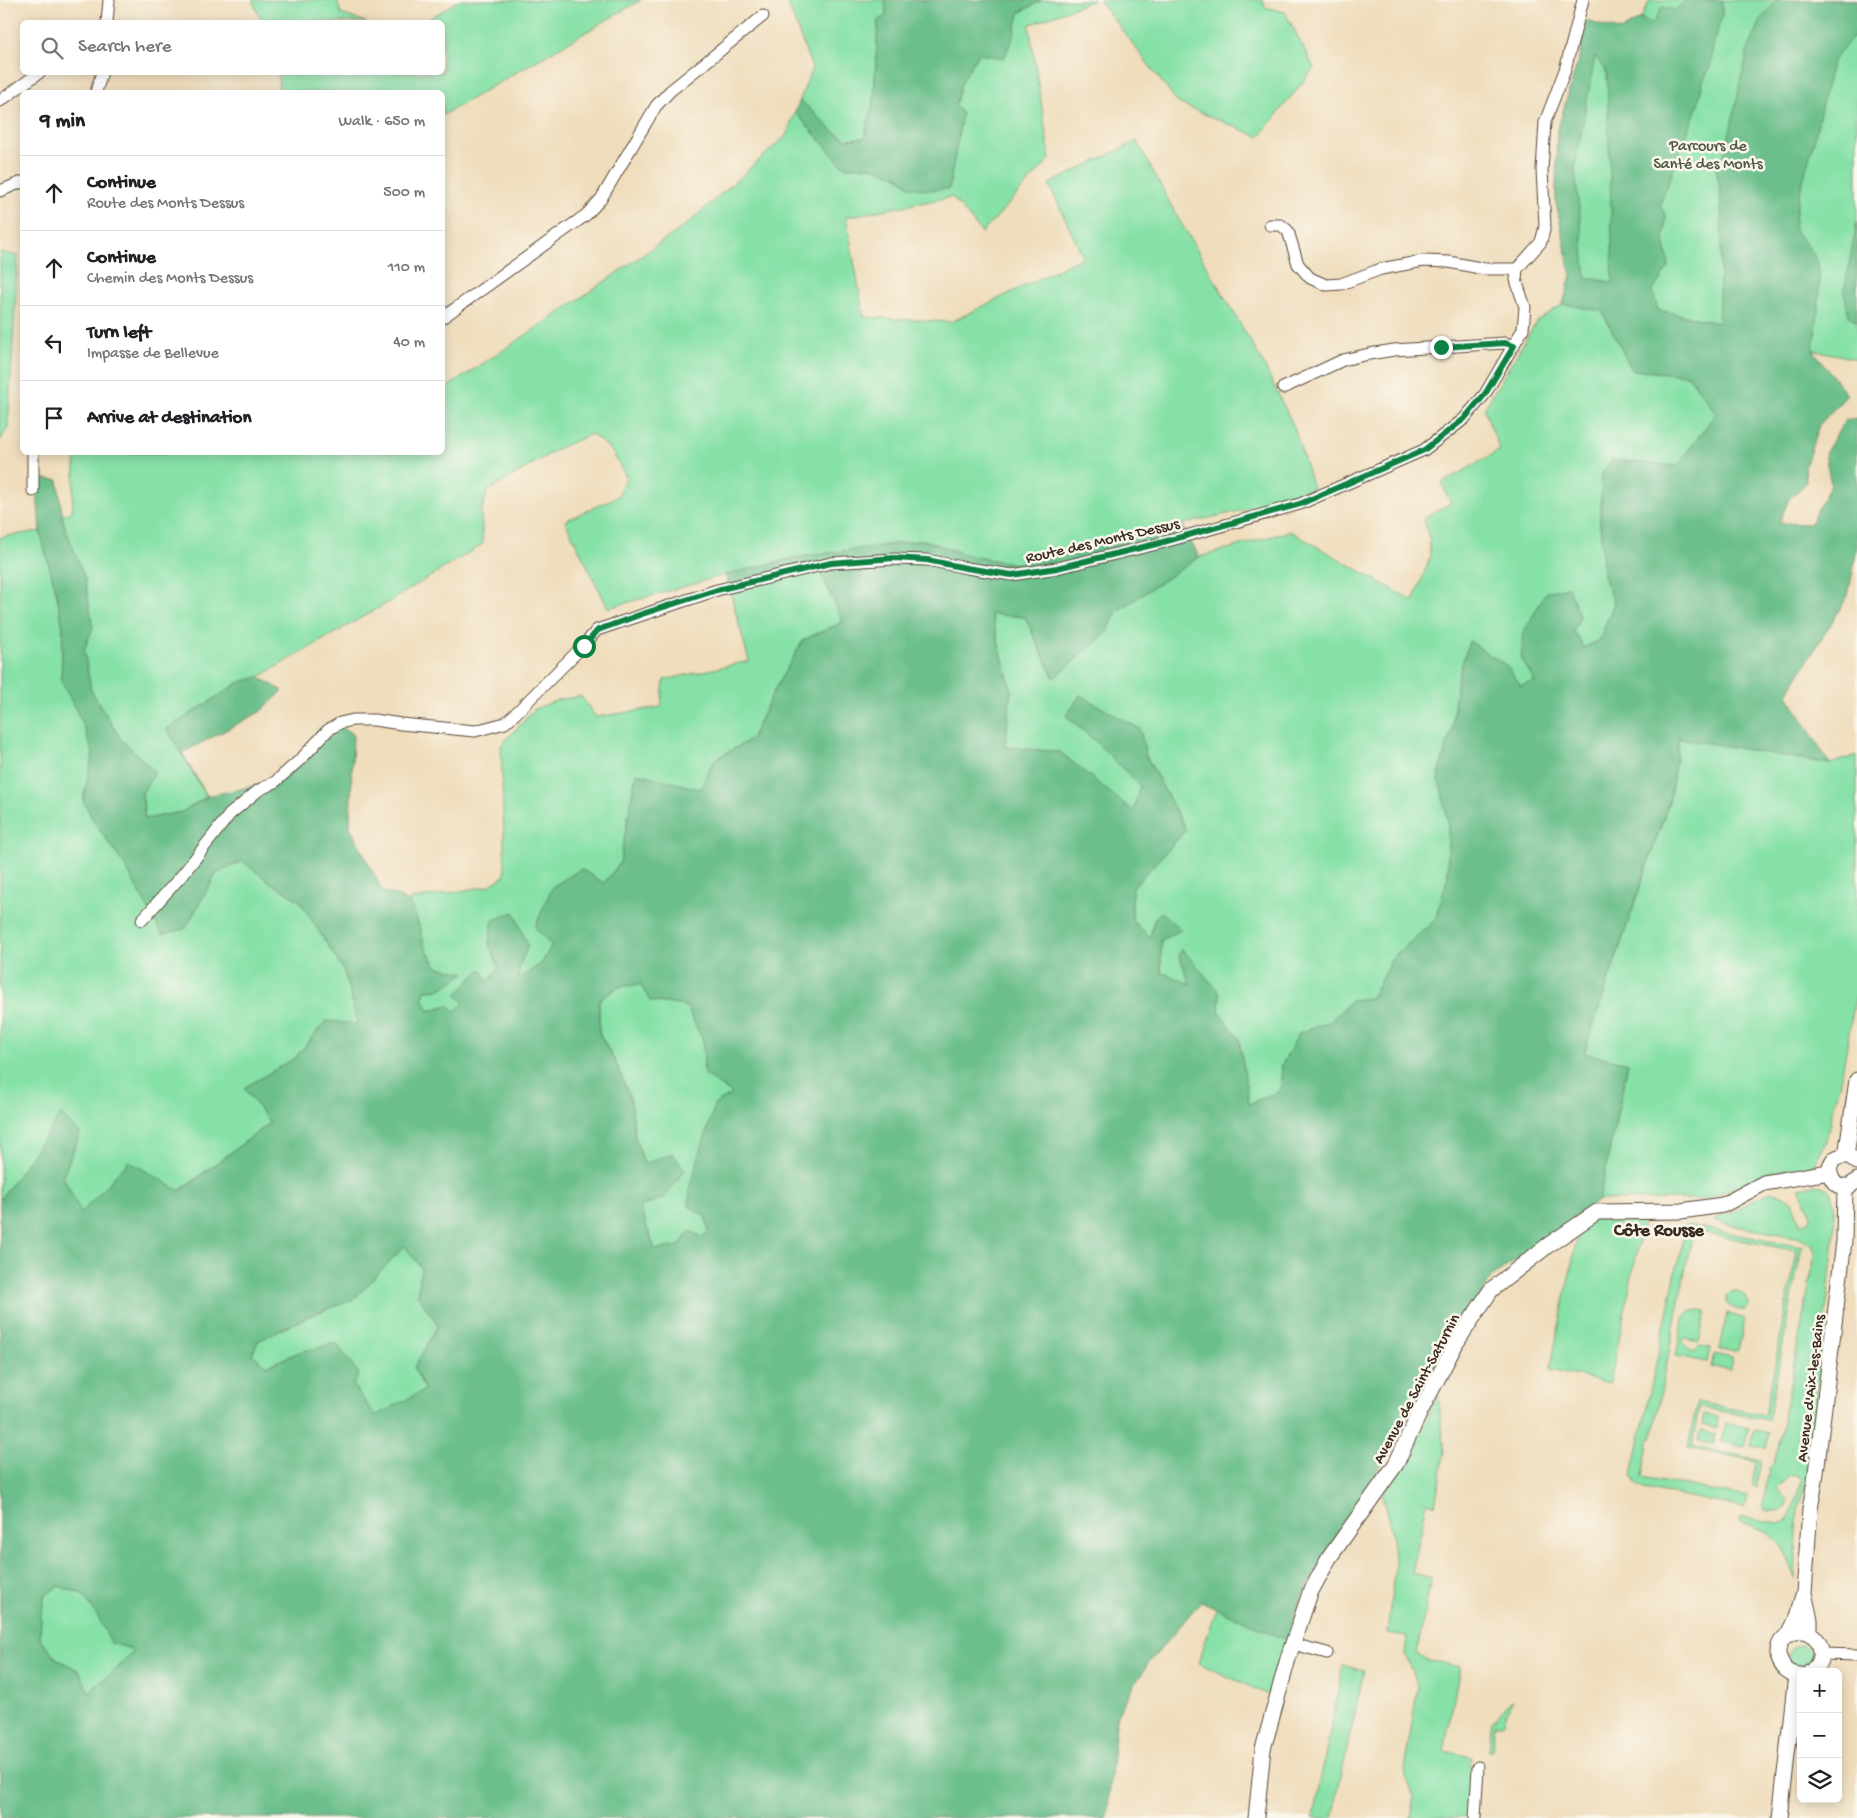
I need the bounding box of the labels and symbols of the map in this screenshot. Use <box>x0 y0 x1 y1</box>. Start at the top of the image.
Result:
park label: Parcours de Santé des Monts <box>1653 138 1764 175</box>
route end <box>1430 336 1453 359</box>
street label: Route des Monts Dessus <box>1024 515 1183 569</box>
route start <box>573 635 596 658</box>
district label: Côte Rousse <box>1613 1221 1705 1242</box>
street label: Avenue de Saint-Saturnin <box>1371 1311 1466 1468</box>
street label: Avenue d'Aix-les-Bains <box>1794 1313 1831 1463</box>

